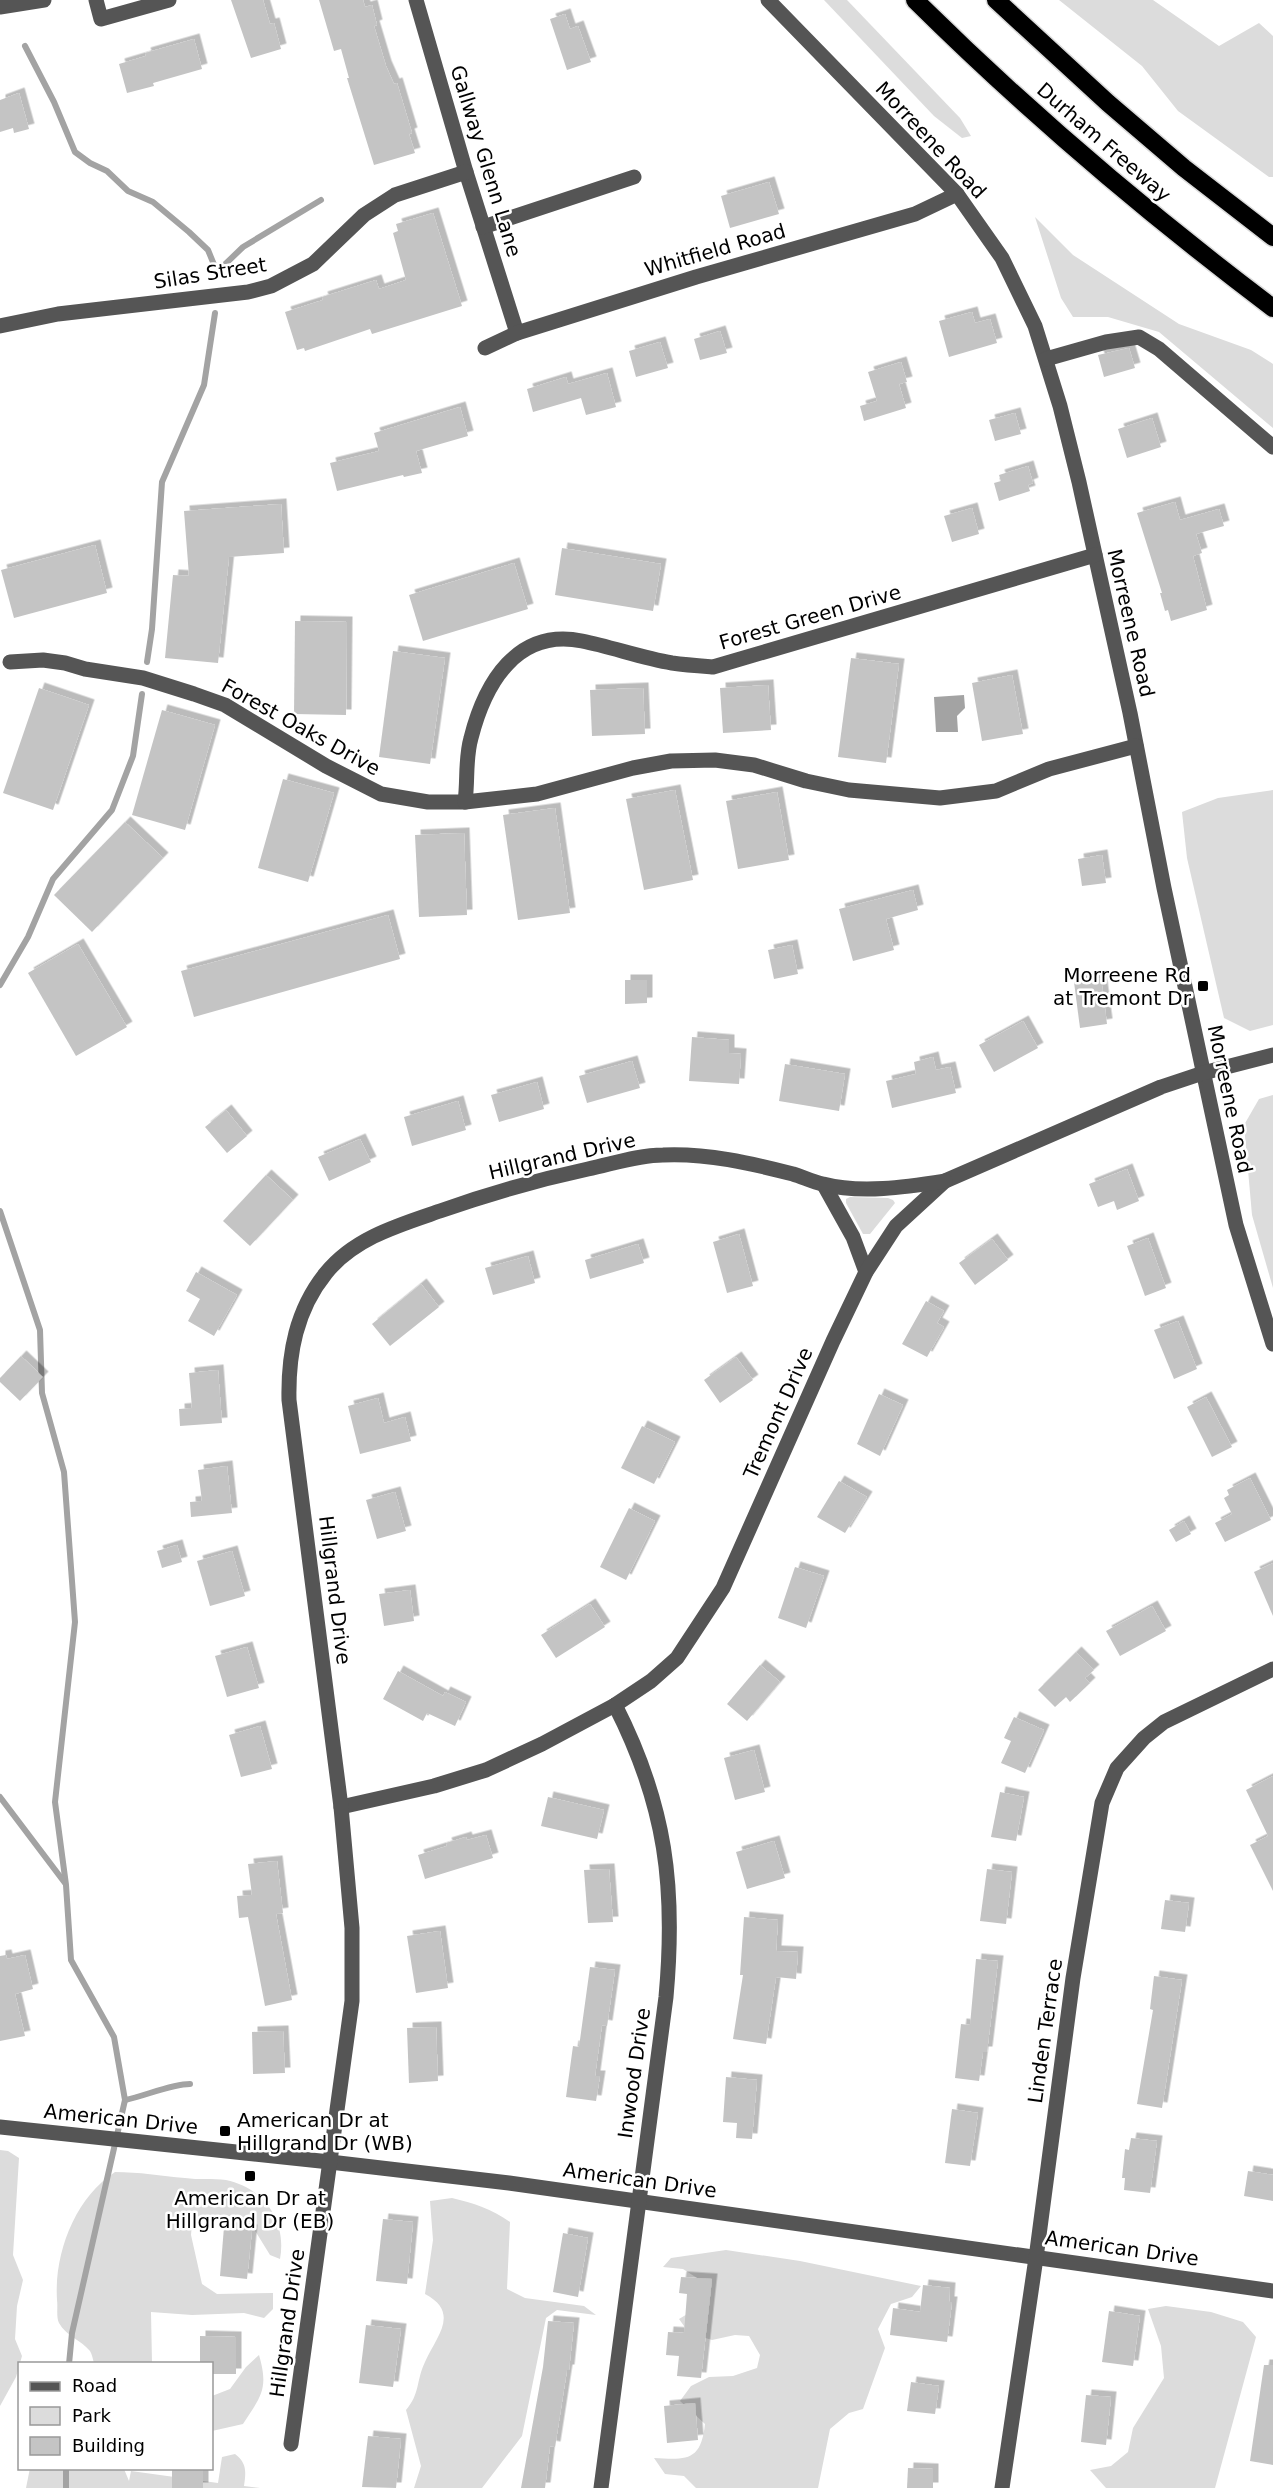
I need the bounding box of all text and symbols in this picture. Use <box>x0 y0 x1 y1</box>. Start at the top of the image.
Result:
street label: Gallway Glenn Lane <box>445 62 527 260</box>
street label: Morreene Road <box>871 76 991 204</box>
street label: Durham Freeway <box>1032 77 1176 207</box>
street label: Whitfield Road <box>642 218 788 282</box>
street label: Silas Street <box>152 252 268 294</box>
street label: Morreene Road <box>1102 547 1160 699</box>
street label: Forest Green Drive <box>716 580 904 654</box>
street label: Forest Oaks Drive <box>218 673 384 781</box>
place label: Morreene Rd at Tremont Dr <box>1053 963 1192 1010</box>
marker: Morreene Rd at Tremont Dr <box>1196 979 1210 993</box>
street label: Morreene Road <box>1203 1023 1257 1175</box>
street label: Hillgrand Drive <box>486 1127 638 1185</box>
street label: Tremont Drive <box>738 1344 818 1483</box>
street label: Hillgrand Drive <box>314 1514 356 1666</box>
street label: Linden Terrace <box>1023 1957 1067 2105</box>
street label: Inwood Drive <box>613 2006 655 2140</box>
street label: American Drive <box>43 2099 199 2139</box>
place label: American Dr at Hillgrand Dr (WB) <box>237 2108 413 2155</box>
marker: American Dr at Hillgrand Dr (WB) <box>218 2124 232 2138</box>
street label: American Drive <box>562 2157 718 2203</box>
marker: American Dr at Hillgrand Dr (EB) <box>243 2169 257 2183</box>
place label: American Dr at Hillgrand Dr (EB) <box>166 2186 334 2233</box>
street label: American Drive <box>1044 2225 1200 2271</box>
street label: Hillgrand Drive <box>265 2247 309 2399</box>
legend <box>18 2362 213 2470</box>
text: Road <box>72 2375 117 2396</box>
text: Park <box>72 2405 111 2426</box>
text: Building <box>72 2435 145 2456</box>

